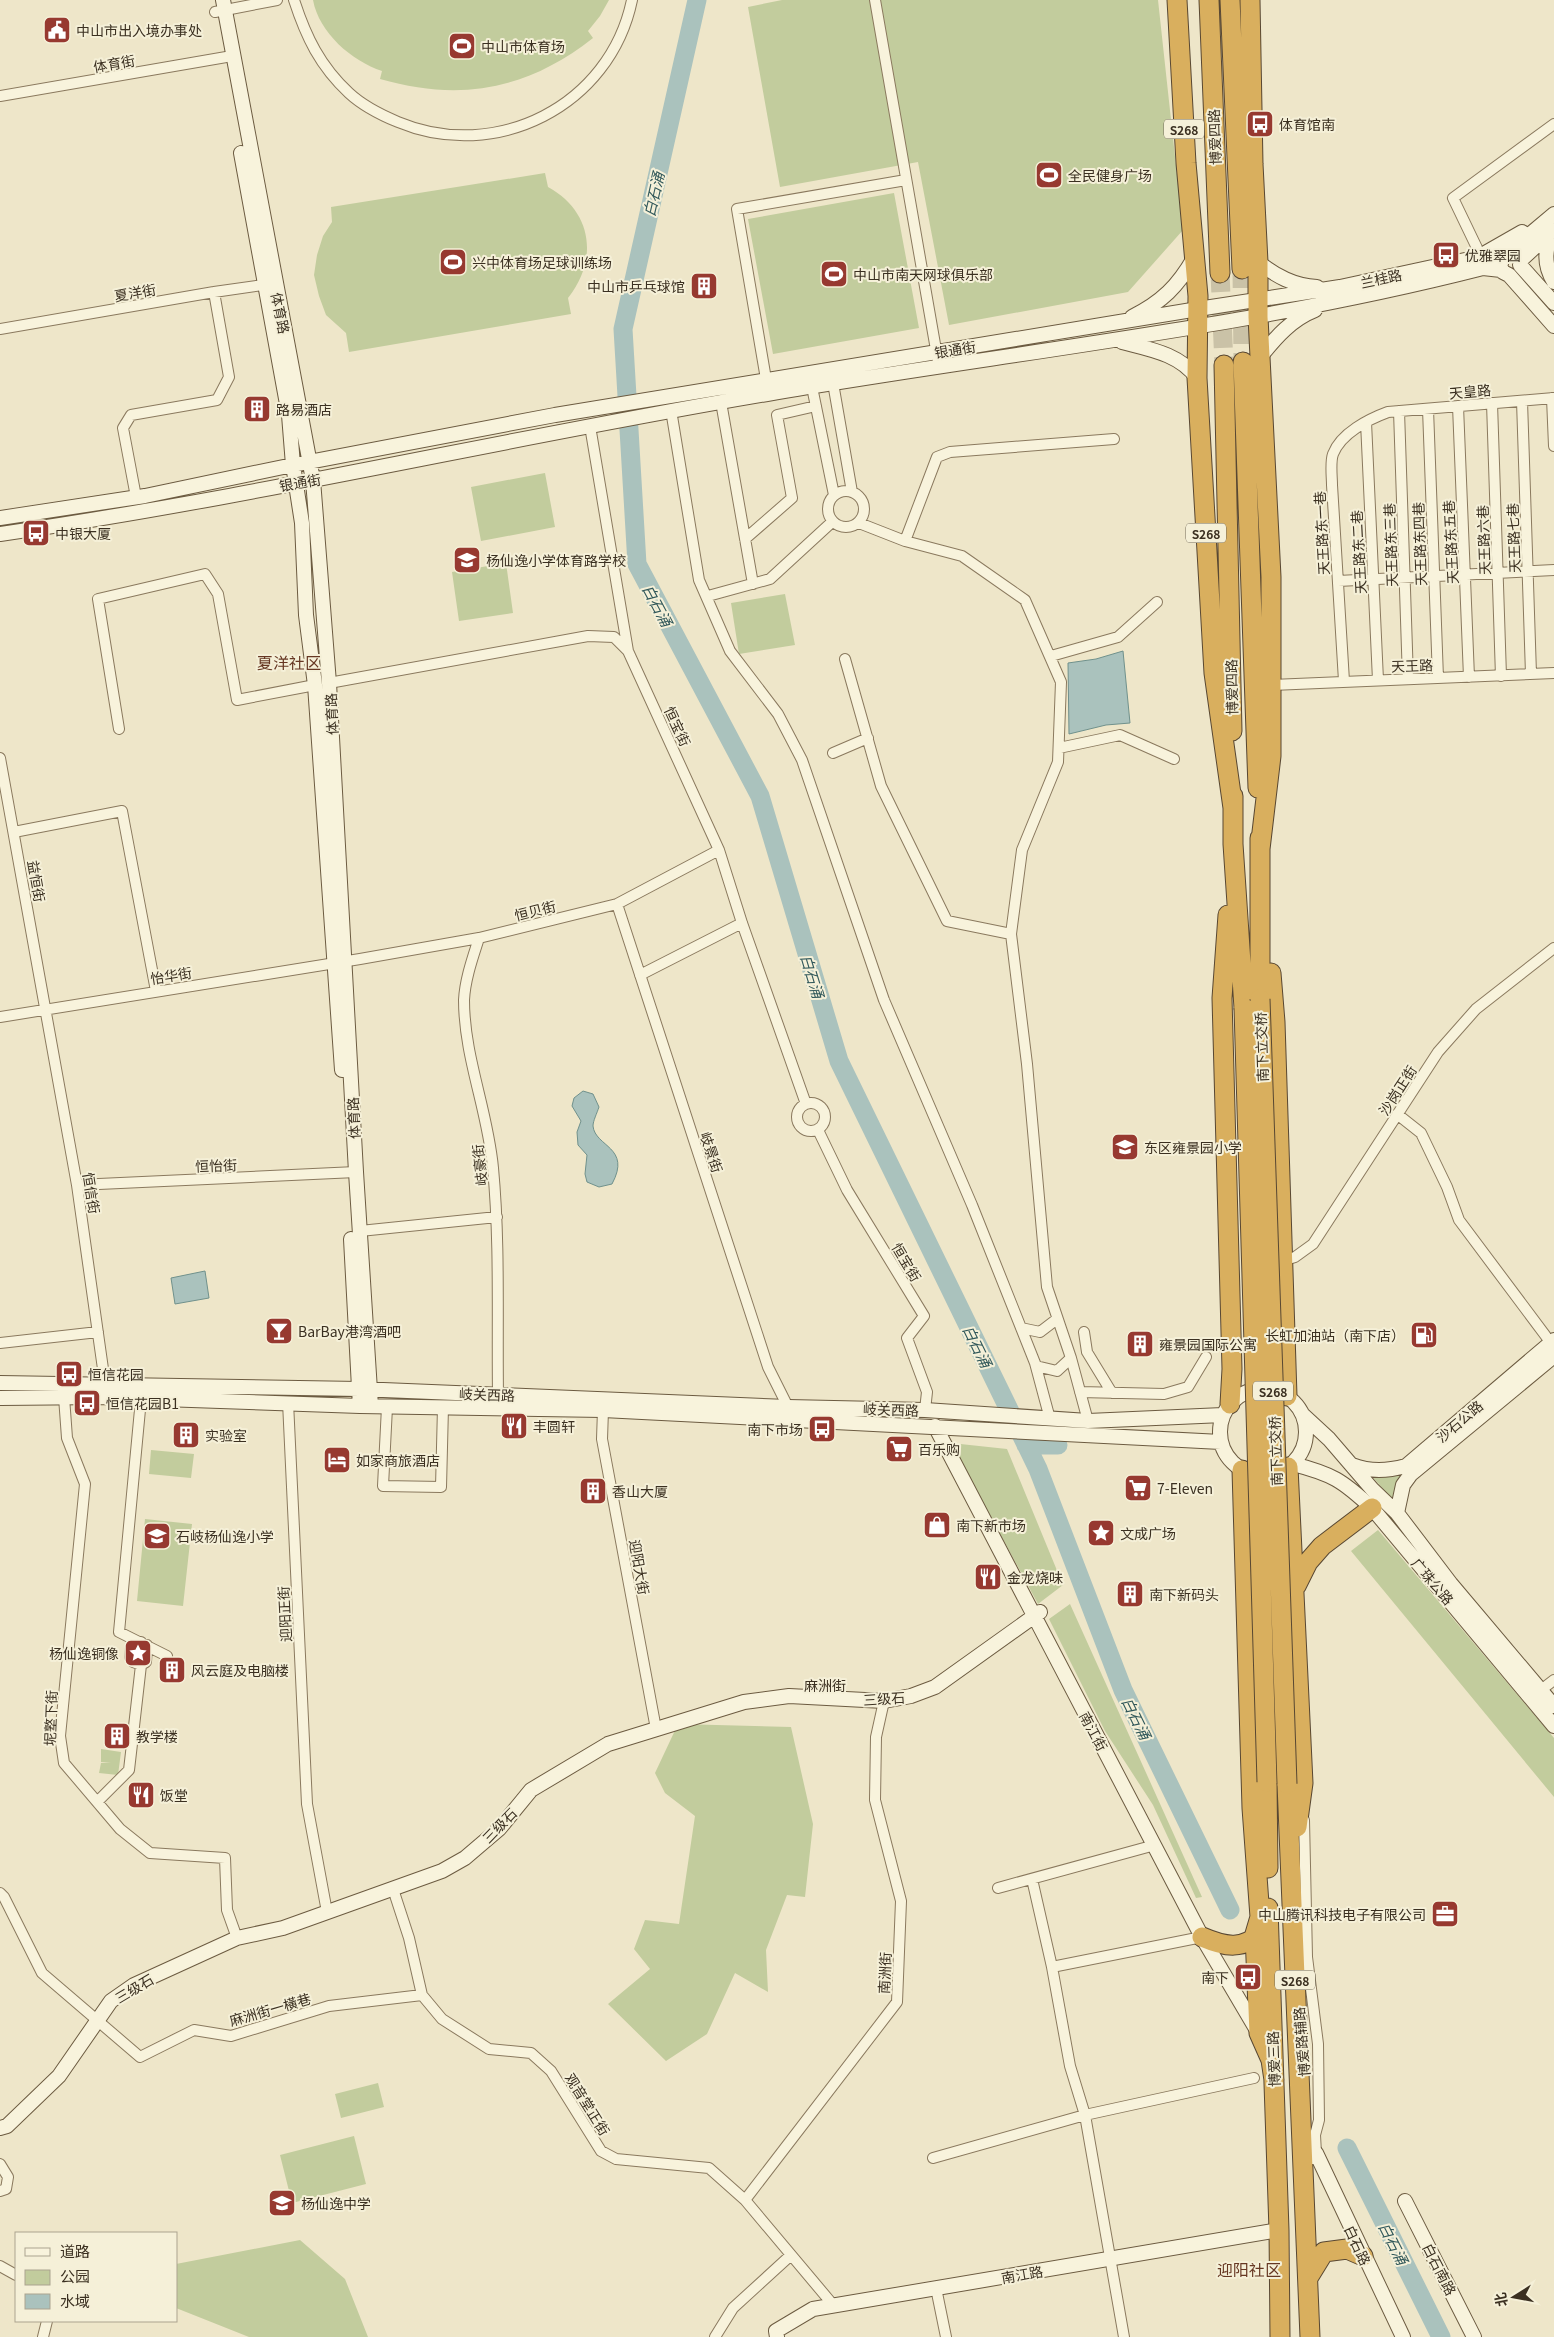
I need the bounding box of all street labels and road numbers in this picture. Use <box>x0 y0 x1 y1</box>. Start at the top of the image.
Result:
street label: 体育街 <box>92 50 136 76</box>
street label: 博爱四路 <box>1203 109 1225 165</box>
road number: S268 <box>1164 120 1204 138</box>
street label: 兰桂路 <box>1358 264 1404 292</box>
street label: 夏洋街 <box>113 279 157 305</box>
street label: 体育路 <box>267 290 295 336</box>
street label: 银通街 <box>933 336 977 362</box>
street label: 天皇路 <box>1448 379 1492 403</box>
street label: 银通街 <box>278 469 322 495</box>
street label: 天王路东一巷 <box>1309 491 1333 575</box>
street label: 天王路东五巷 <box>1438 500 1462 584</box>
street label: 天王路东四巷 <box>1408 502 1430 586</box>
street label: 天王路东三巷 <box>1379 503 1401 587</box>
street label: 天王路七巷 <box>1502 503 1524 573</box>
street label: 天王路六巷 <box>1472 505 1494 575</box>
street label: 天王路东二巷 <box>1346 510 1370 594</box>
road number: S268 <box>1186 524 1226 542</box>
street label: 天王路 <box>1391 654 1433 676</box>
street label: 博爱四路 <box>1221 659 1241 715</box>
street label: 体育路 <box>320 693 342 735</box>
street label: 恒宝街 <box>660 703 696 749</box>
street label: 益恒街 <box>24 859 50 903</box>
street label: 恒贝街 <box>512 895 558 925</box>
street label: 怡华街 <box>149 962 193 988</box>
street label: 南下立交桥 <box>1250 1012 1272 1082</box>
street label: 沙岗正街 <box>1373 1061 1421 1119</box>
street label: 体育路 <box>342 1097 364 1139</box>
street label: 岐景街 <box>696 1129 728 1175</box>
street label: 岐豪街 <box>467 1143 491 1187</box>
street label: 恒怡街 <box>195 1154 237 1176</box>
street label: 恒信街 <box>79 1171 105 1215</box>
street label: 恒宝街 <box>888 1239 926 1285</box>
road number: S268 <box>1253 1382 1293 1400</box>
street label: 岐关西路 <box>459 1383 515 1405</box>
street label: 沙石公路 <box>1431 1395 1487 1447</box>
street label: 岐关西路 <box>863 1398 919 1420</box>
street label: 南下立交桥 <box>1264 1416 1286 1486</box>
street label: 迎阳大街 <box>625 1538 655 1596</box>
street label: 广珠公路 <box>1407 1553 1459 1609</box>
street label: 迎阳正街 <box>273 1586 295 1642</box>
street label: 麻洲街 <box>804 1675 846 1695</box>
street label: 三级石 <box>862 1687 906 1709</box>
street label: 坭墪下街 <box>39 1690 61 1746</box>
street label: 南江街 <box>1075 1708 1113 1754</box>
street label: 三级石 <box>477 1803 521 1847</box>
street label: 南洲街 <box>873 1952 895 1994</box>
street label: 三级石 <box>111 1969 157 2007</box>
road number: S268 <box>1275 1970 1315 1990</box>
street label: 麻洲街一橫巷 <box>227 1988 313 2030</box>
street label: 博爱路辅路 <box>1288 2006 1314 2078</box>
street label: 博爱三路 <box>1262 2031 1284 2087</box>
street label: 观音堂正街 <box>561 2069 615 2139</box>
street label: 白石路 <box>1340 2222 1376 2268</box>
street label: 白石南路 <box>1418 2240 1462 2298</box>
street label: 南江路 <box>1000 2261 1044 2287</box>

